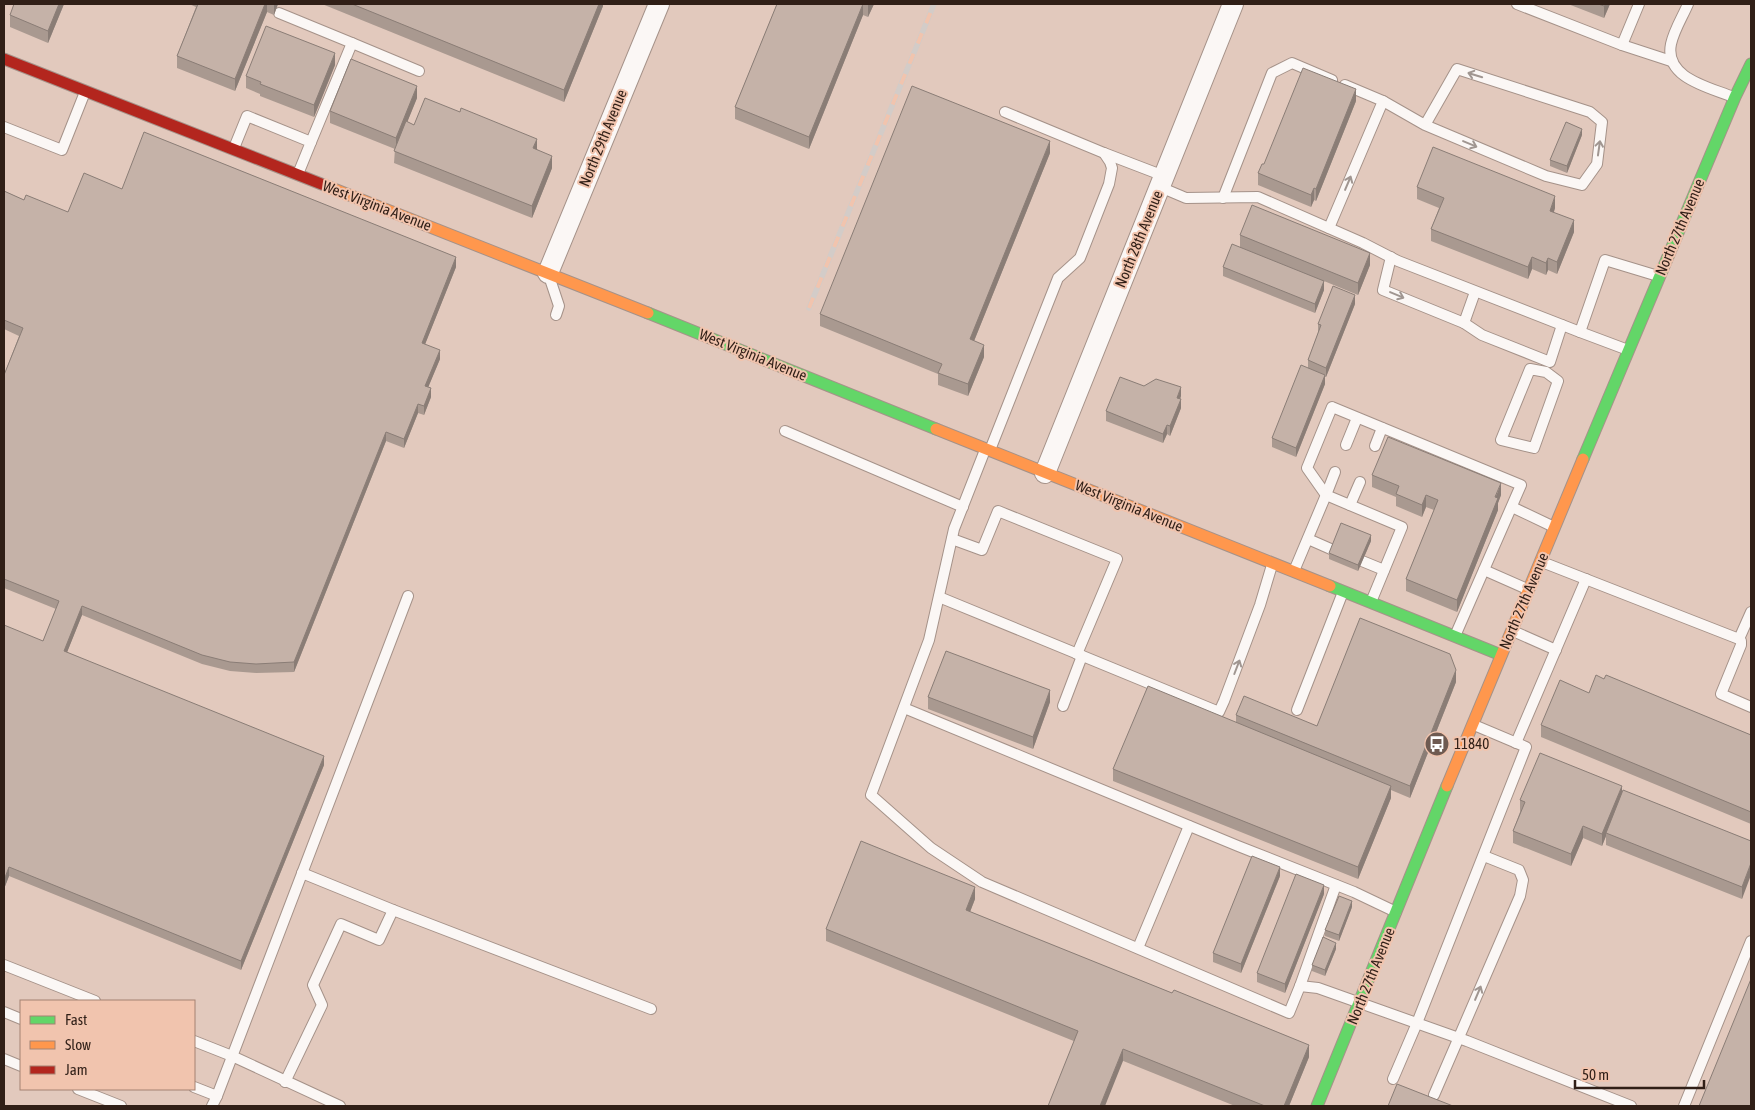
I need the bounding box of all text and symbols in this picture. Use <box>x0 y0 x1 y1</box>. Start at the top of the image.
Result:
one-way arrow <box>1468 69 1484 79</box>
street label: North 29th Avenue <box>575 87 630 189</box>
one-way arrow <box>1462 140 1477 149</box>
one-way arrow <box>1594 140 1604 156</box>
one-way arrow <box>1344 176 1354 191</box>
street label: North 27th Avenue <box>1652 176 1708 278</box>
street label: West Virginia Avenue <box>321 177 434 234</box>
street label: North 28th Avenue <box>1111 188 1166 290</box>
one-way arrow <box>1389 291 1404 301</box>
street label: West Virginia Avenue <box>697 325 810 384</box>
street label: West Virginia Avenue <box>1073 476 1186 535</box>
street label: North 27th Avenue <box>1496 550 1552 652</box>
one-way arrow <box>1233 660 1242 675</box>
bus stop icon: 11840 <box>1424 731 1450 757</box>
place label: 11840 <box>1454 735 1489 752</box>
street label: North 27th Avenue <box>1343 925 1398 1027</box>
one-way arrow <box>1474 986 1483 1001</box>
legend <box>20 1000 195 1090</box>
text: Fast <box>65 1011 87 1028</box>
text: Slow <box>65 1036 91 1053</box>
scale bar <box>1575 1058 1704 1090</box>
text: Jam <box>65 1061 88 1078</box>
text: 50 m <box>1582 1066 1609 1083</box>

